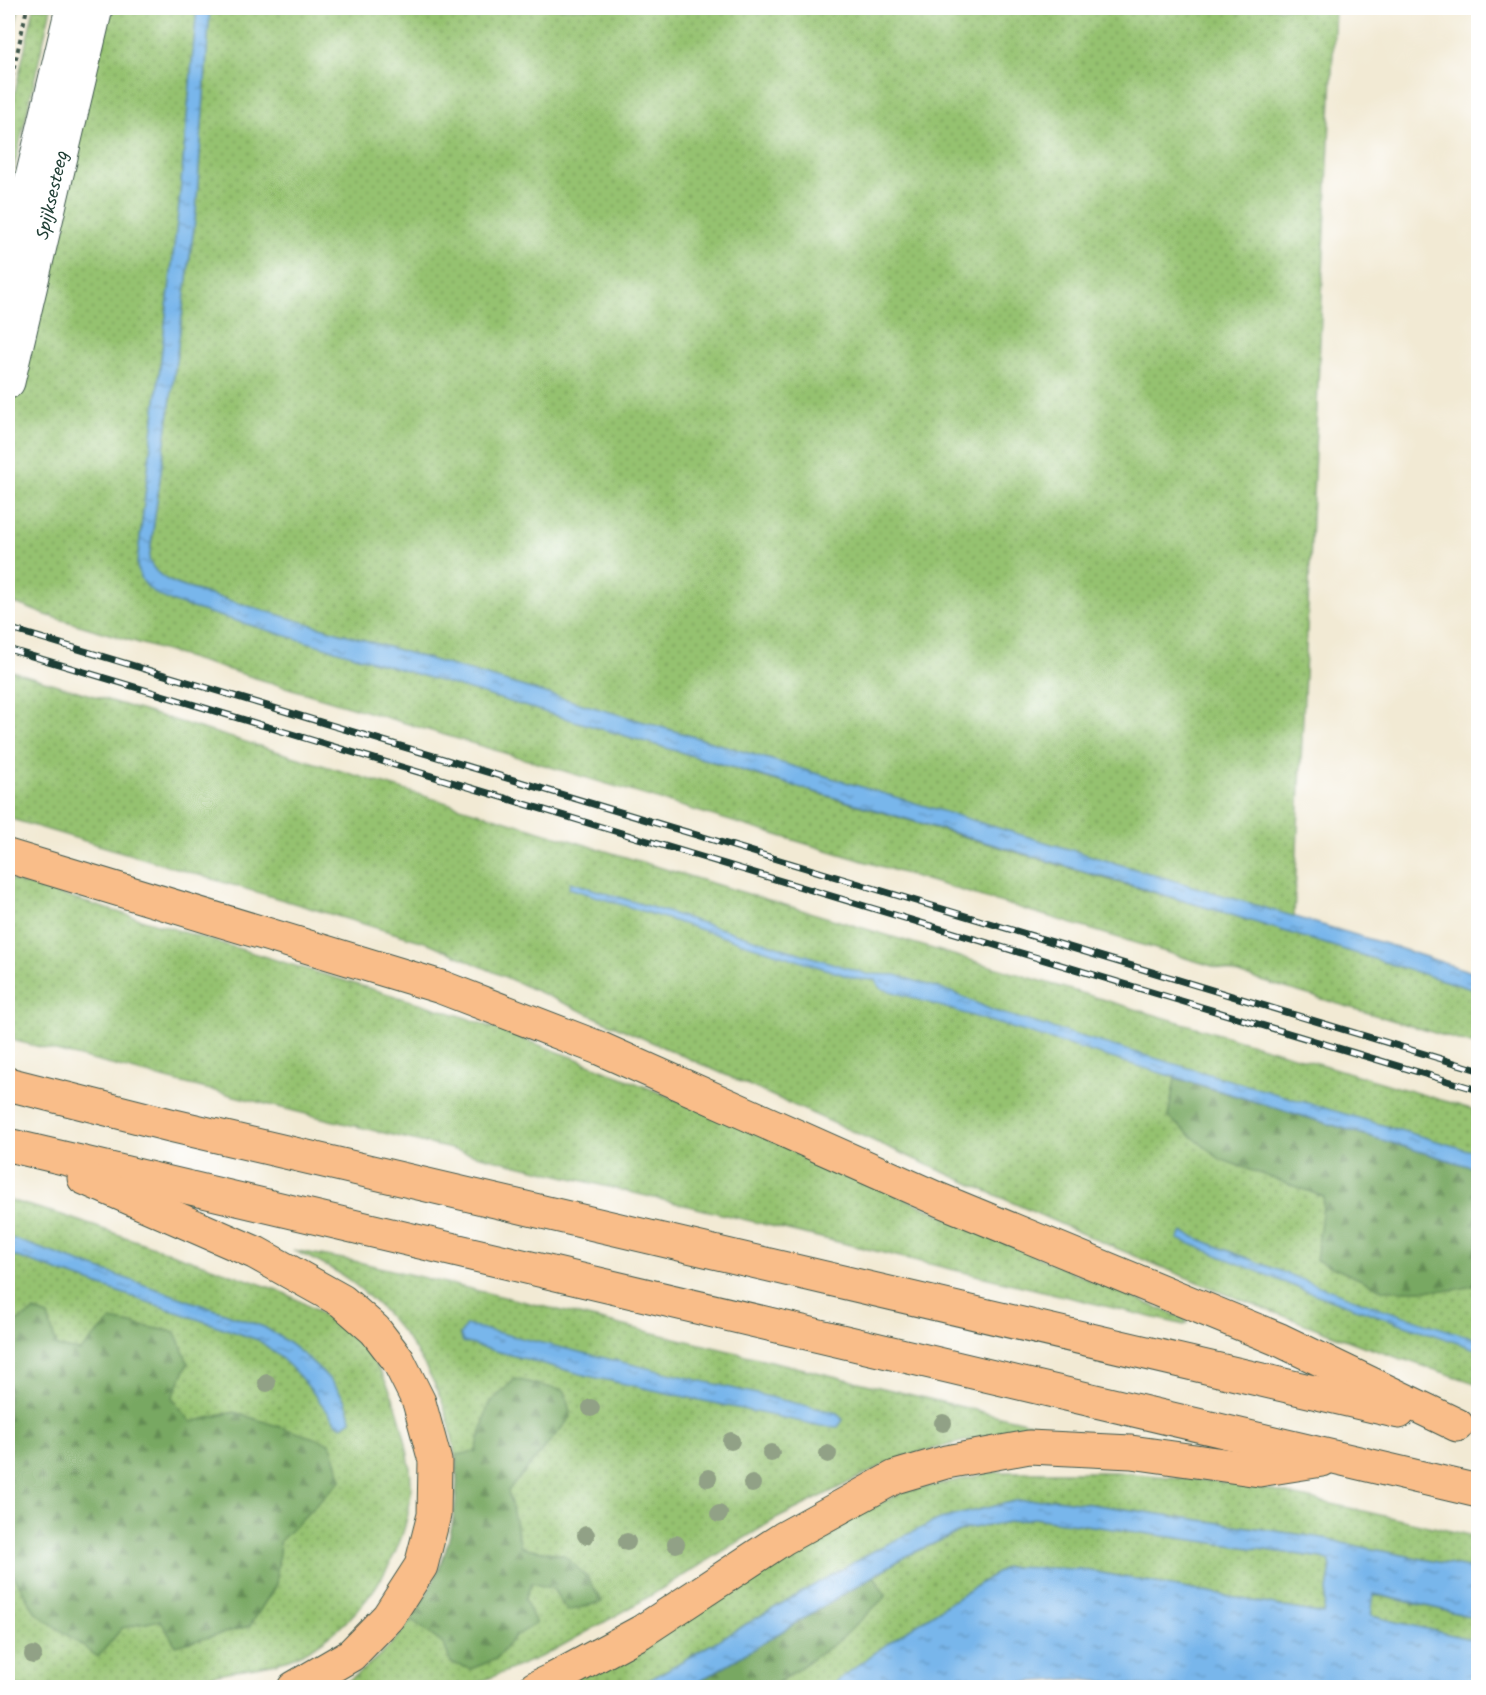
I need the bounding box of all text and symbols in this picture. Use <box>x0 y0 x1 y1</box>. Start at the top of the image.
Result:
street label: Spijksesteeg <box>29 148 78 243</box>

